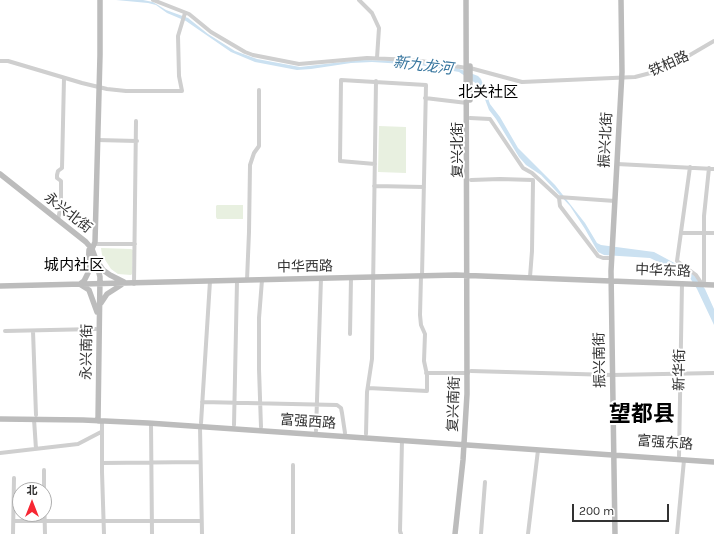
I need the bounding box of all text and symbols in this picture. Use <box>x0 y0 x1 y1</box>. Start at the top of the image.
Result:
street label: 铁柏路 <box>646 48 692 80</box>
water label: 新九龙河 <box>392 53 454 79</box>
district label: 北关社区 <box>458 84 518 102</box>
street label: 振兴北街 <box>596 112 616 168</box>
street label: 复兴北街 <box>450 122 466 178</box>
street label: 永兴北街 <box>41 189 95 237</box>
district label: 城内社区 <box>44 257 104 275</box>
street label: 中华西路 <box>277 258 333 276</box>
street label: 中华东路 <box>635 262 691 280</box>
street label: 永兴南街 <box>78 324 96 380</box>
street label: 振兴南街 <box>591 332 609 388</box>
street label: 新华街 <box>671 349 689 391</box>
street label: 复兴南街 <box>445 376 463 432</box>
district label: 望都县 <box>609 402 675 428</box>
street label: 富强西路 <box>279 412 337 432</box>
street label: 富强东路 <box>636 433 694 453</box>
north arrow <box>12 482 52 522</box>
text: 北 <box>27 484 38 497</box>
scale bar <box>574 496 671 522</box>
text: 200 m <box>579 504 614 518</box>

